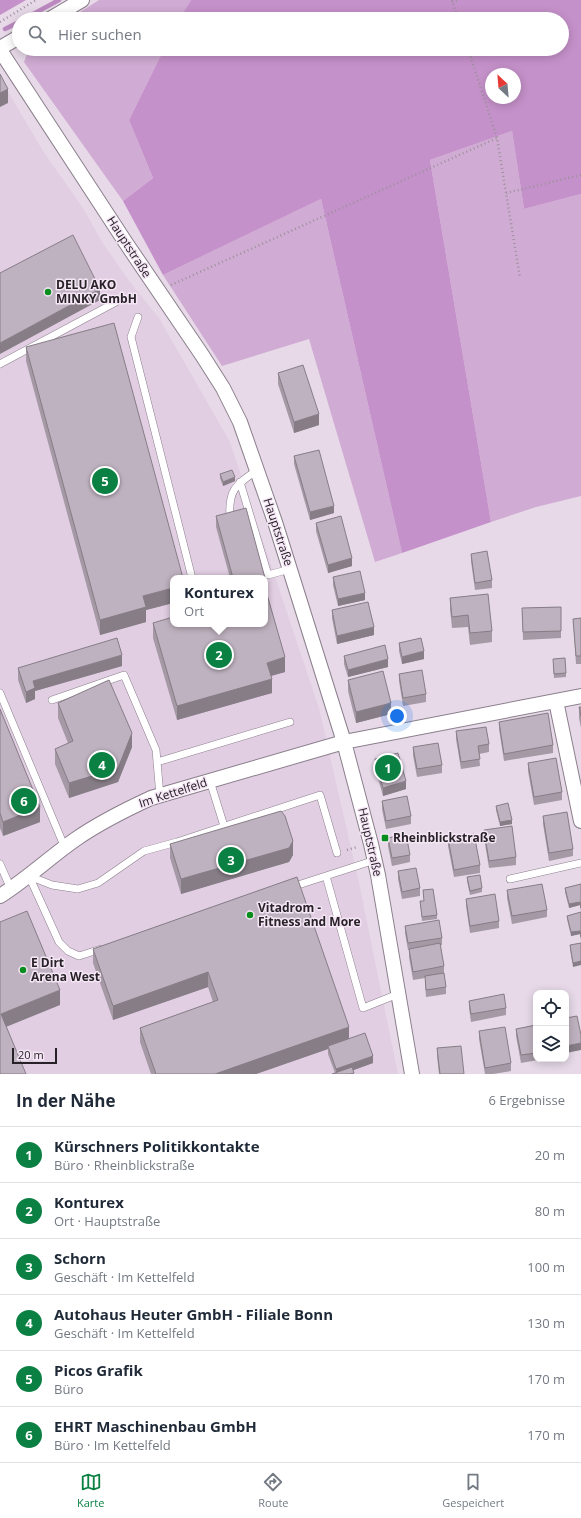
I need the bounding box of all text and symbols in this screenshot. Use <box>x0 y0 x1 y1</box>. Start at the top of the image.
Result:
search box <box>12 12 569 56</box>
icon: search <box>26 23 48 45</box>
text: Hier suchen <box>58 24 142 44</box>
north arrow <box>485 68 521 104</box>
street label: Hauptstraße <box>103 213 156 281</box>
place label: DELU AKO MINKY GmbH <box>56 276 137 307</box>
marker: DELU AKO MINKY GmbH <box>43 287 53 297</box>
pin: 5 <box>92 466 118 496</box>
street label: Hauptstraße <box>260 496 297 568</box>
popup <box>170 575 268 627</box>
text: Konturex <box>184 582 254 602</box>
text: Ort <box>184 602 204 620</box>
pin: 2 <box>206 640 232 670</box>
your location <box>387 706 407 726</box>
pin: 4 <box>89 750 115 780</box>
pin: 1 <box>375 753 401 783</box>
street label: Im Kettelfeld <box>136 773 209 812</box>
pin: 6 <box>11 786 37 816</box>
street label: Hauptstraße <box>354 806 387 878</box>
place label: Rheinblickstraße <box>393 829 495 846</box>
marker: Rheinblickstraße <box>380 833 390 843</box>
pin: 3 <box>218 845 244 875</box>
place label: Vitadrom - Fitness and More <box>258 899 361 930</box>
marker: Vitadrom - Fitness and More <box>245 910 255 920</box>
place label: E Dirt Arena West <box>31 954 100 985</box>
marker: E Dirt Arena West <box>18 965 28 975</box>
map controls <box>533 990 569 1062</box>
button: locate <box>533 990 569 1026</box>
button: layers <box>533 1026 569 1062</box>
scale bar <box>12 1046 57 1065</box>
text: 20 m <box>18 1047 44 1062</box>
text: In der Nähe <box>16 1089 115 1112</box>
text: 6 Ergebnisse <box>488 1091 565 1109</box>
text: Kürschners Politikkontakte <box>54 1136 260 1156</box>
text: 1 <box>25 1146 33 1164</box>
text: 20 m <box>535 1146 565 1164</box>
text: Büro · Rheinblickstraße <box>54 1156 195 1174</box>
text: Konturex <box>54 1192 124 1212</box>
text: 2 <box>25 1202 33 1220</box>
text: 80 m <box>535 1202 565 1220</box>
text: Ort · Hauptstraße <box>54 1212 160 1230</box>
text: Schorn <box>54 1248 106 1268</box>
text: 3 <box>25 1258 33 1276</box>
text: 100 m <box>527 1258 565 1276</box>
text: Geschäft · Im Kettelfeld <box>54 1268 195 1286</box>
text: Autohaus Heuter GmbH - Filiale Bonn <box>54 1304 333 1324</box>
text: 4 <box>25 1314 33 1332</box>
text: 130 m <box>527 1314 565 1332</box>
text: Geschäft · Im Kettelfeld <box>54 1324 195 1342</box>
text: Picos Grafik <box>54 1360 143 1380</box>
text: 5 <box>25 1370 33 1388</box>
text: 170 m <box>527 1370 565 1388</box>
text: Büro <box>54 1380 84 1398</box>
text: EHRT Maschinenbau GmbH <box>54 1416 257 1436</box>
text: 6 <box>25 1426 33 1444</box>
text: 170 m <box>527 1426 565 1444</box>
text: Büro · Im Kettelfeld <box>54 1436 171 1454</box>
tab: Karte <box>77 1471 104 1510</box>
tab: Route <box>258 1471 288 1510</box>
tab: Gespeichert <box>442 1471 504 1510</box>

